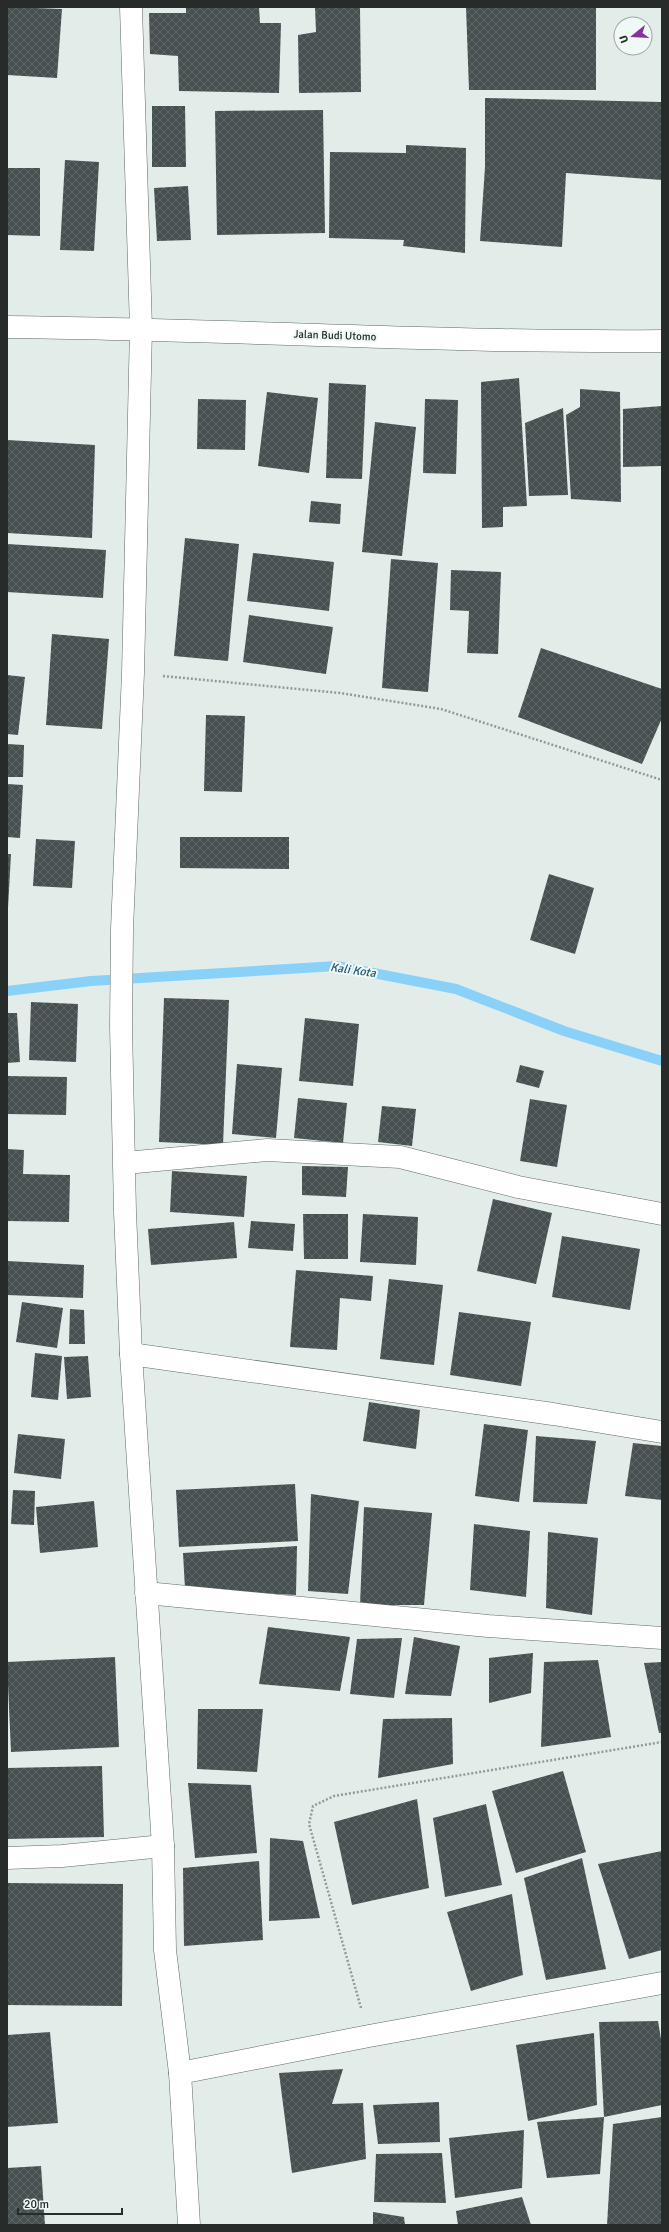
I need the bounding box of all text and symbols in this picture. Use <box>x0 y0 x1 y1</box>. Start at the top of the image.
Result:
north arrow <box>613 16 653 56</box>
text: U <box>617 33 631 44</box>
street label: Jalan Budi Utomo <box>293 328 377 343</box>
water label: Kali Kota <box>329 960 378 981</box>
scale bar <box>18 2190 122 2216</box>
text: 20 m <box>24 2197 49 2212</box>

